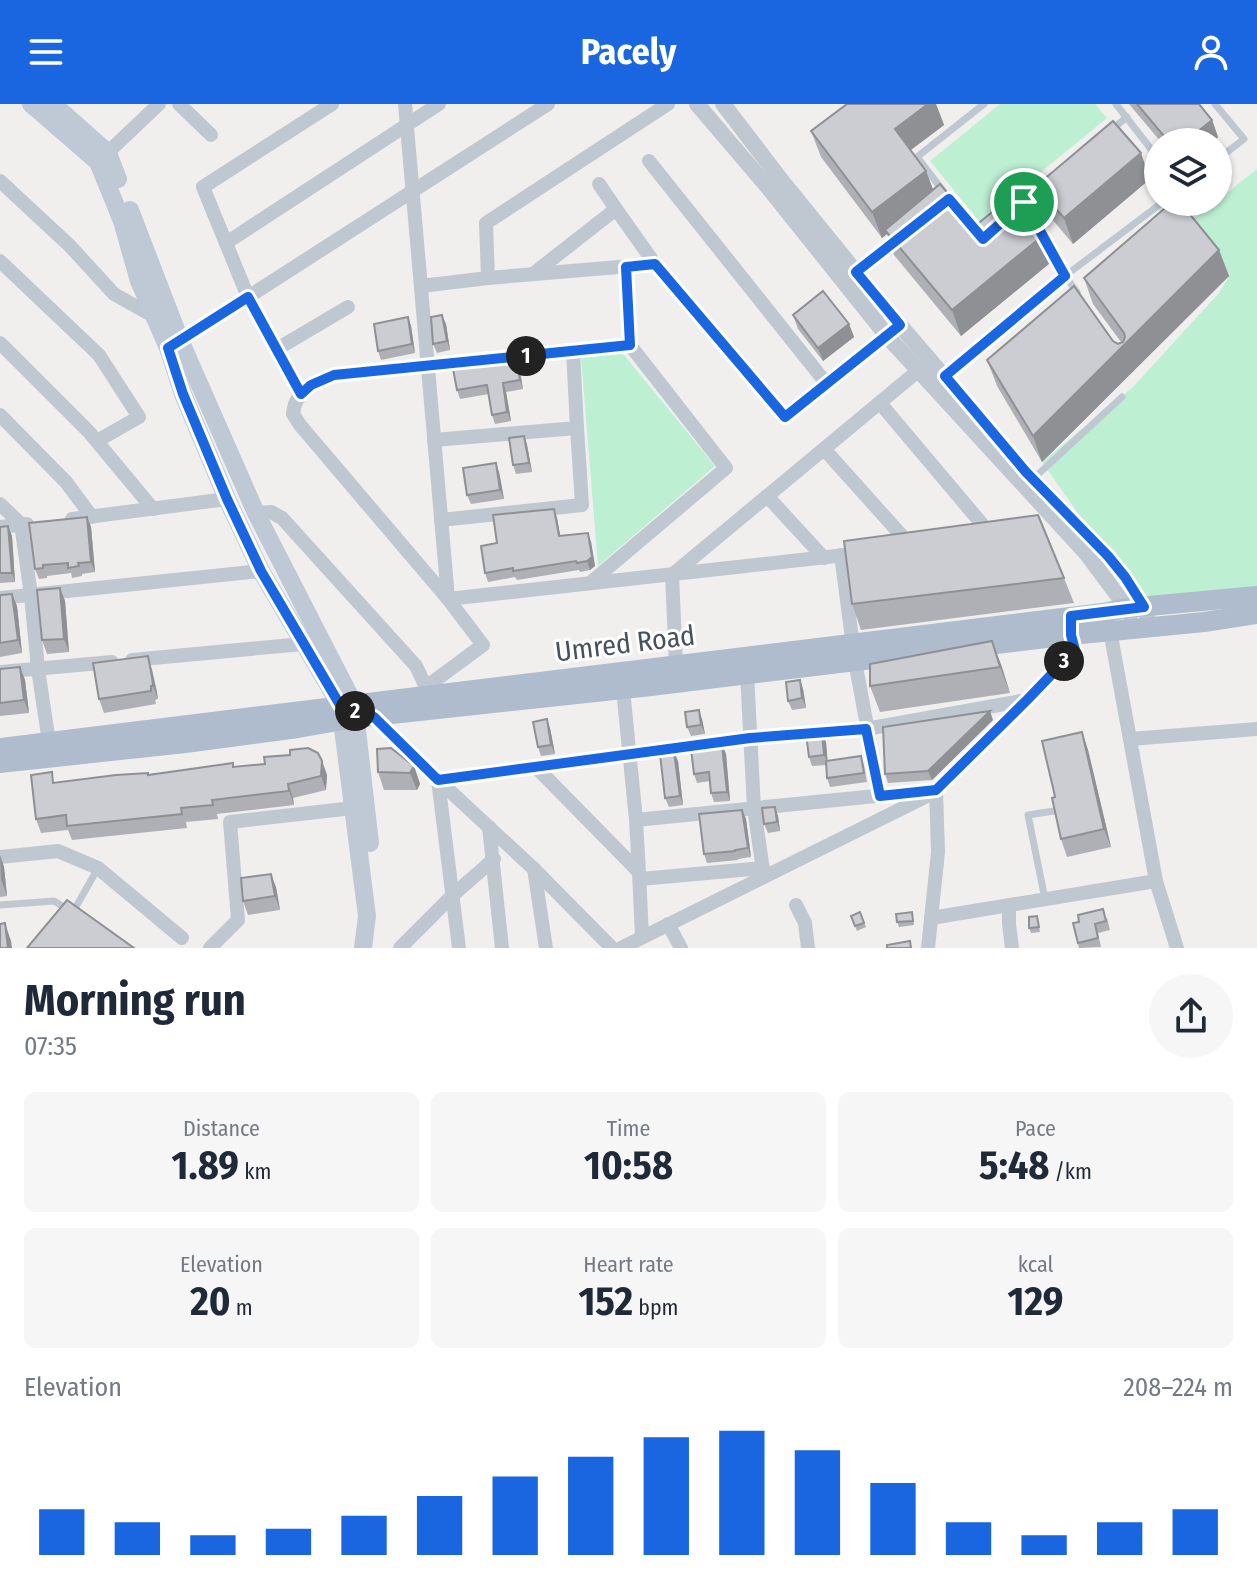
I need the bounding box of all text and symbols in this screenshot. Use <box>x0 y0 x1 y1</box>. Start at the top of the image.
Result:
icon: menu <box>24 30 68 74</box>
text: Pacely <box>581 30 676 74</box>
icon: person <box>1189 30 1233 74</box>
map controls <box>1144 128 1232 216</box>
button: layers <box>1144 128 1232 216</box>
pin <box>990 168 1058 236</box>
icon: arrive <box>1002 180 1046 224</box>
pin: 1 <box>506 336 546 376</box>
text: 1 <box>521 342 531 369</box>
street label: Umred Road <box>553 619 697 668</box>
pin: 3 <box>1044 641 1084 681</box>
text: 3 <box>1059 647 1069 674</box>
pin: 2 <box>335 691 375 731</box>
text: 2 <box>350 697 360 724</box>
text: Morning run <box>24 974 246 1027</box>
button: share <box>1149 974 1233 1058</box>
text: 07:35 <box>24 1031 77 1062</box>
text: Distance <box>183 1115 260 1142</box>
text: Time <box>607 1115 650 1142</box>
text: Pace <box>1015 1115 1056 1142</box>
text: 1.89 <box>172 1142 239 1190</box>
text: 10:58 <box>584 1142 673 1190</box>
text: 5:48 <box>979 1142 1049 1190</box>
text: km <box>239 1158 271 1185</box>
text: /km <box>1049 1158 1092 1185</box>
text: Elevation <box>180 1251 263 1278</box>
text: Heart rate <box>583 1251 674 1278</box>
text: kcal <box>1018 1251 1053 1278</box>
text: 20 <box>190 1278 231 1326</box>
text: 152 <box>578 1278 633 1326</box>
text: 129 <box>1008 1278 1063 1326</box>
text: m <box>231 1294 253 1321</box>
text: bpm <box>633 1294 679 1321</box>
text: Elevation <box>24 1372 122 1403</box>
text: 208–224 m <box>1123 1372 1233 1403</box>

